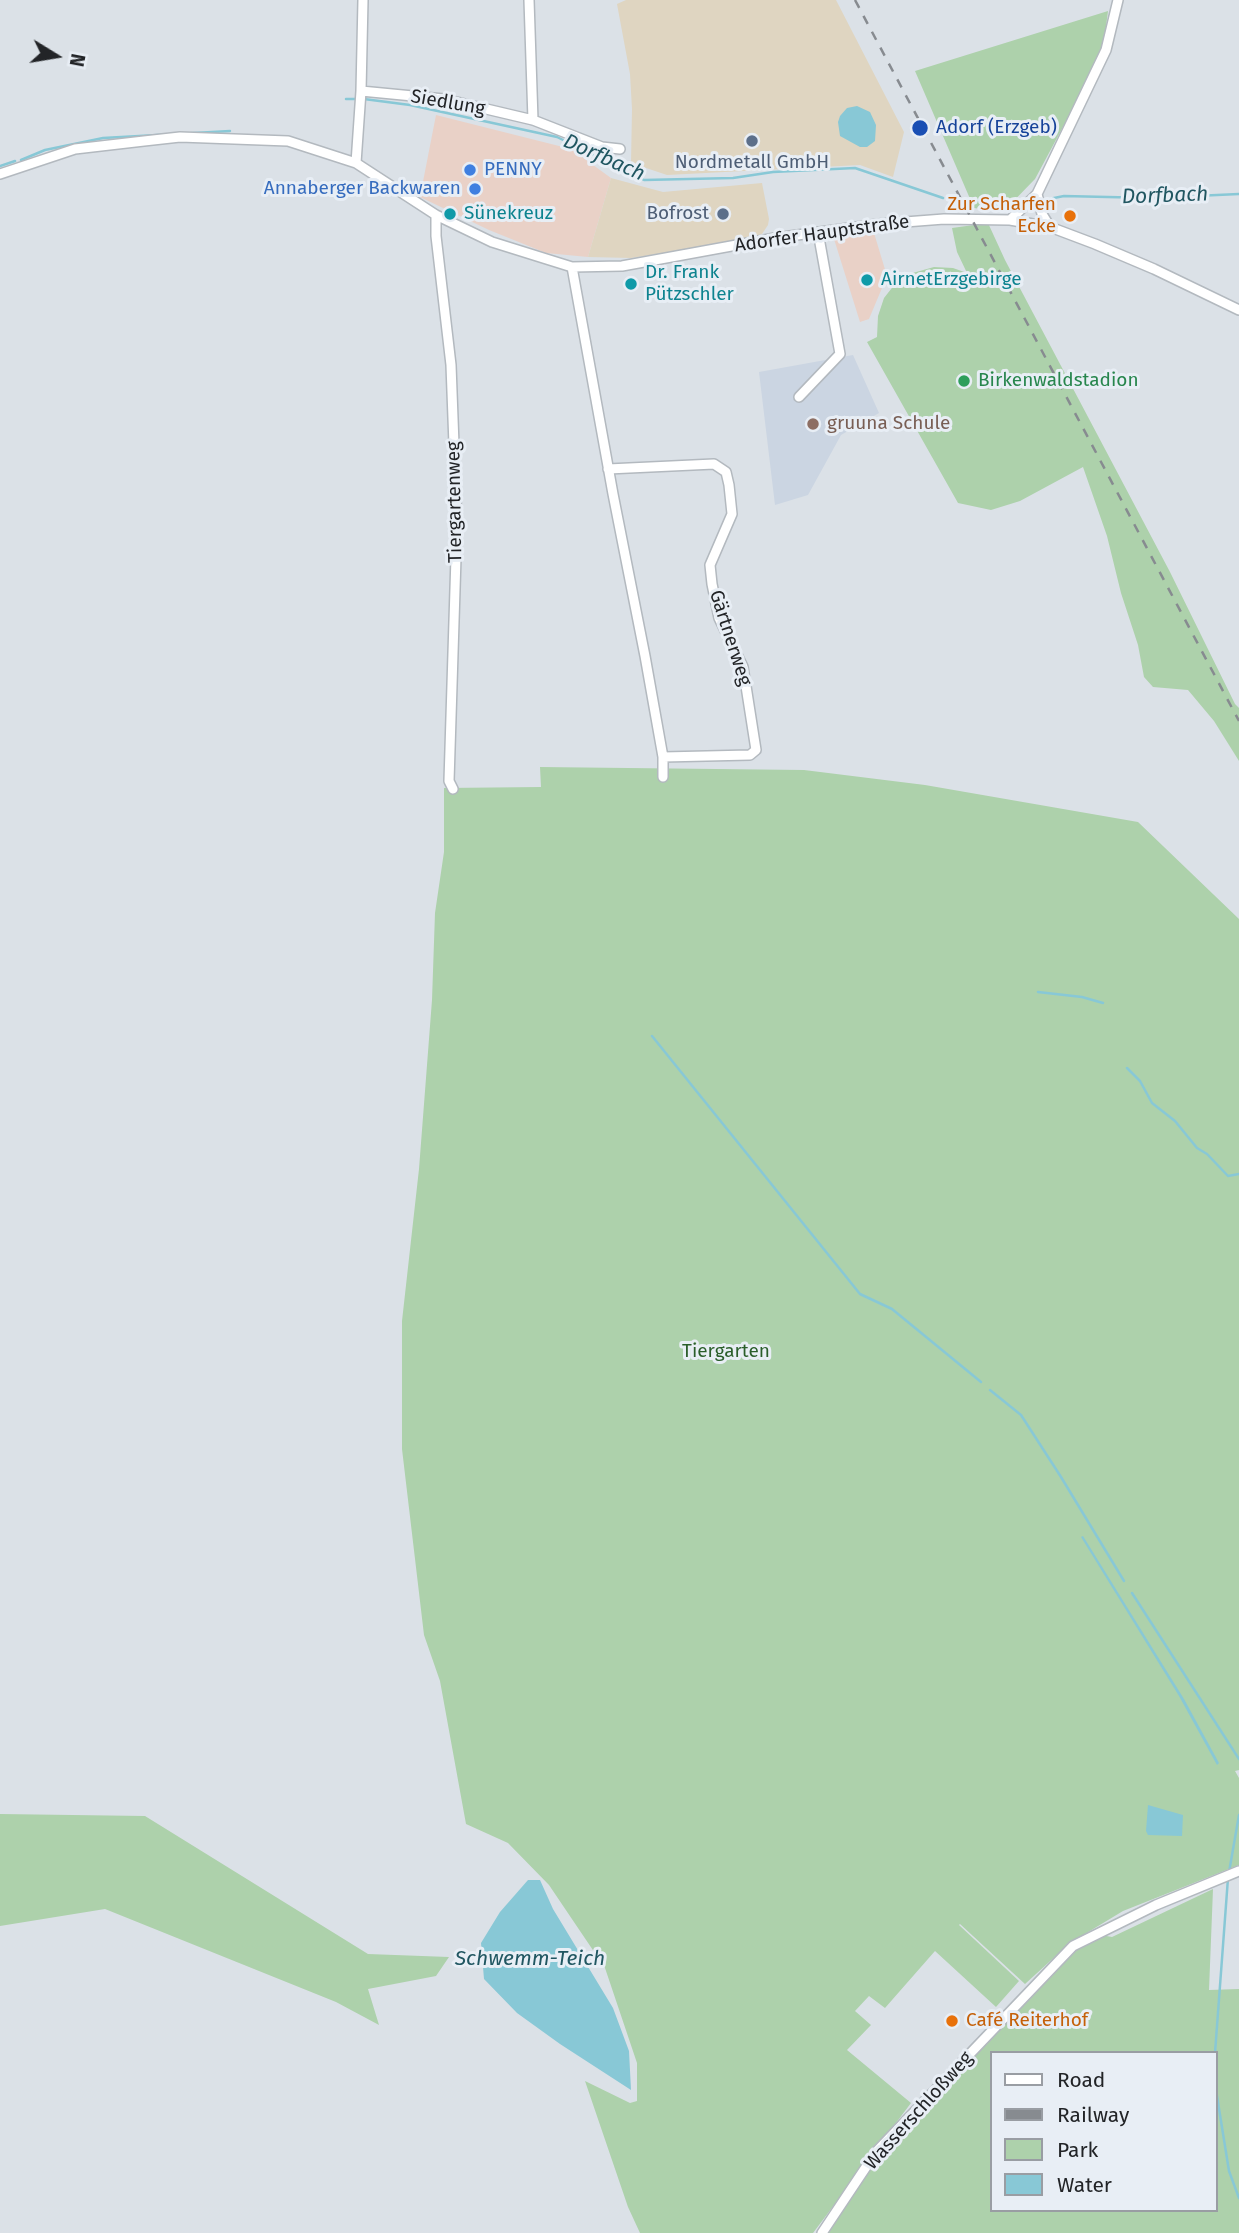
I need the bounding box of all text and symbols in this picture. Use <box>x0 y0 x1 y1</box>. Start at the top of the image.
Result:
north arrow <box>21 21 91 91</box>
text: N <box>65 52 90 68</box>
street label: Siedlung <box>409 85 487 121</box>
place label: Adorf (Erzgeb) <box>936 117 1057 139</box>
marker: Adorf (Erzgeb) <box>910 118 930 138</box>
water label: Dorfbach <box>559 129 649 187</box>
marker: Nordmetall GmbH <box>744 133 760 149</box>
place label: Nordmetall GmbH <box>675 152 829 174</box>
place label: PENNY <box>484 159 542 181</box>
marker: PENNY <box>462 162 478 178</box>
place label: Annaberger Backwaren <box>264 178 461 200</box>
marker: Annaberger Backwaren <box>467 181 483 197</box>
water label: Dorfbach <box>1121 182 1209 210</box>
place label: Zur Scharfen Ecke <box>947 194 1056 238</box>
place label: Sünekreuz <box>464 203 553 225</box>
place label: Bofrost <box>646 203 709 225</box>
marker: Sünekreuz <box>442 206 458 222</box>
marker: Bofrost <box>715 206 731 222</box>
marker: Zur Scharfen Ecke <box>1062 208 1078 224</box>
street label: Adorfer Hauptstraße <box>733 210 911 258</box>
place label: Dr. Frank Pützschler <box>645 262 734 306</box>
place label: AirnetErzgebirge <box>881 269 1022 291</box>
marker: AirnetErzgebirge <box>859 272 875 288</box>
marker: Dr. Frank Pützschler <box>623 276 639 292</box>
place label: Birkenwaldstadion <box>978 370 1139 392</box>
marker: Birkenwaldstadion <box>956 373 972 389</box>
place label: gruuna Schule <box>827 413 950 435</box>
marker: gruuna Schule <box>805 416 821 432</box>
street label: Tiergartenweg <box>443 441 467 563</box>
street label: Gärtnerweg <box>704 587 756 689</box>
park label: Tiergarten <box>682 1341 770 1363</box>
water label: Schwemm-Teich <box>455 1946 605 1972</box>
place label: Café Reiterhof <box>966 2010 1088 2032</box>
marker: Café Reiterhof <box>944 2013 960 2029</box>
street label: Wasserschloßweg <box>860 2047 978 2175</box>
legend <box>990 2051 1218 2212</box>
text: Road <box>1057 2067 1105 2093</box>
text: Railway <box>1057 2102 1129 2128</box>
text: Park <box>1057 2137 1098 2163</box>
text: Water <box>1057 2172 1112 2198</box>

